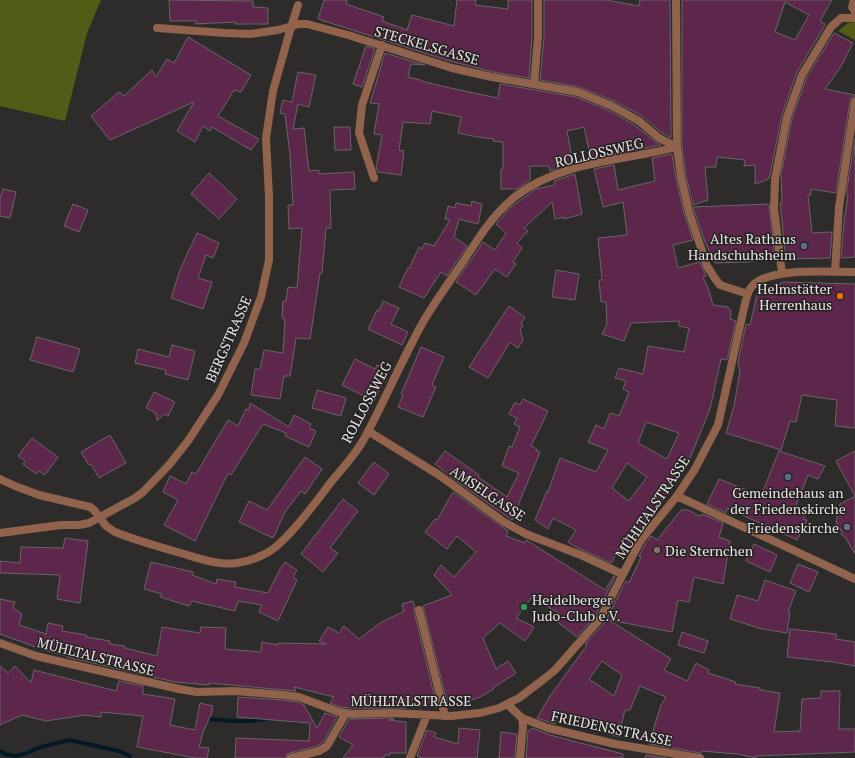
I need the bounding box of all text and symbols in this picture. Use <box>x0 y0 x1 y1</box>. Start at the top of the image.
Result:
street label: STECKELSGASSE <box>372 21 482 69</box>
street label: ROLLOSSWEG <box>553 133 645 171</box>
place label: Altes Rathaus Handschuhsheim <box>688 229 796 264</box>
marker: Altes Rathaus Handschuhsheim <box>799 241 809 251</box>
place label: Helmstätter Herrenhaus <box>757 279 833 314</box>
marker: Helmstätter Herrenhaus <box>835 291 845 301</box>
street label: BERGSTRASSE <box>200 293 256 385</box>
street label: ROLLOSSWEG <box>336 357 396 446</box>
street label: MÜHLTALSTRASSE <box>610 452 694 562</box>
street label: AMSELGASSE <box>447 461 529 525</box>
marker: Gemeindehaus an der Friedenskirche <box>783 472 793 482</box>
place label: Gemeindehaus an der Friedenskirche <box>730 483 846 518</box>
place label: Friedenskirche <box>747 518 839 537</box>
marker: Friedenskirche <box>842 522 852 532</box>
place label: Die Sternchen <box>665 541 754 560</box>
marker: Die Sternchen <box>652 545 662 555</box>
place label: Heidelberger Judo-Club e.V. <box>532 590 621 625</box>
marker: Heidelberger Judo-Club e.V. <box>519 602 529 612</box>
street label: MÜHLTALSTRASSE <box>35 632 157 680</box>
street label: MÜHLTALSTRASSE <box>351 691 471 710</box>
street label: FRIEDENSSTRASSE <box>550 706 674 750</box>

